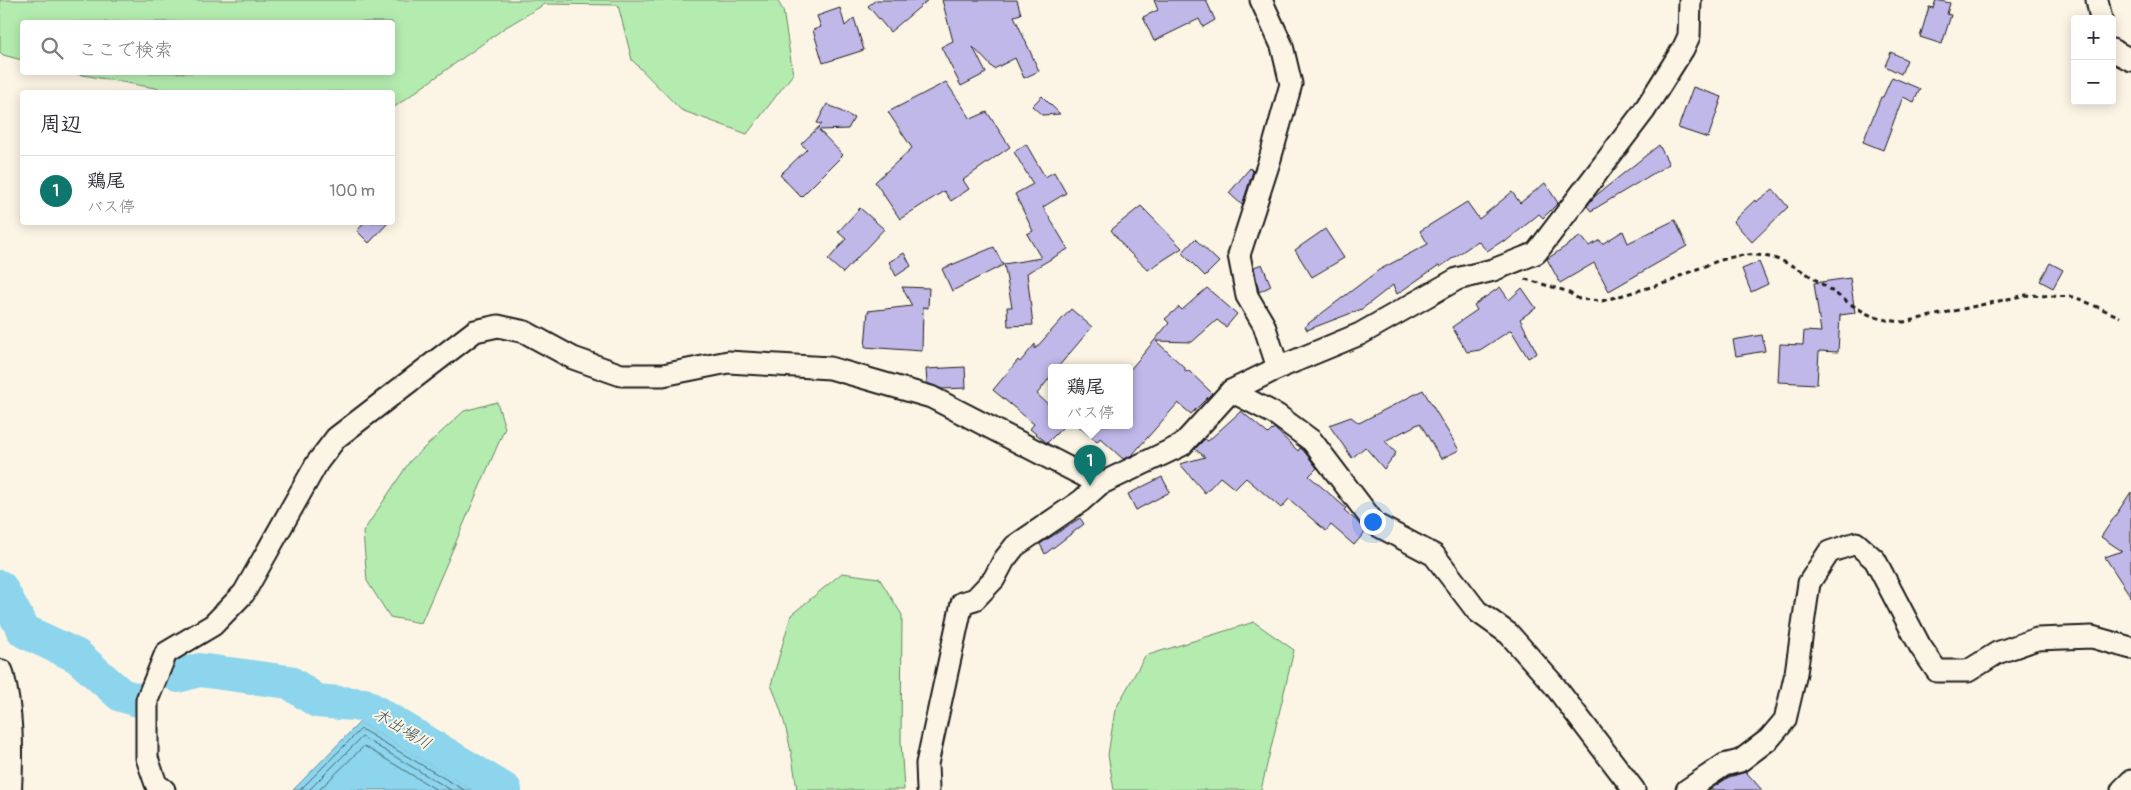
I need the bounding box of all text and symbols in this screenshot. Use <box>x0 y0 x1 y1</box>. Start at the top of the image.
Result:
map controls <box>2071 15 2116 105</box>
button: + <box>2071 15 2116 60</box>
search box <box>20 20 395 75</box>
icon: search <box>38 34 66 62</box>
text: ここで検索 <box>78 38 173 62</box>
button: − <box>2071 60 2116 105</box>
text: 周辺 <box>40 111 82 138</box>
text: 鶏尾 <box>87 169 125 193</box>
text: 1 <box>53 181 59 201</box>
text: 100 m <box>329 181 375 201</box>
text: バス停 <box>87 197 135 217</box>
popup <box>1048 364 1133 429</box>
text: 鶏尾 <box>1066 375 1105 399</box>
text: バス停 <box>1066 403 1115 423</box>
pin: 1 <box>1074 445 1106 486</box>
your location <box>1360 509 1386 535</box>
water label: 木出場川 <box>370 704 435 754</box>

